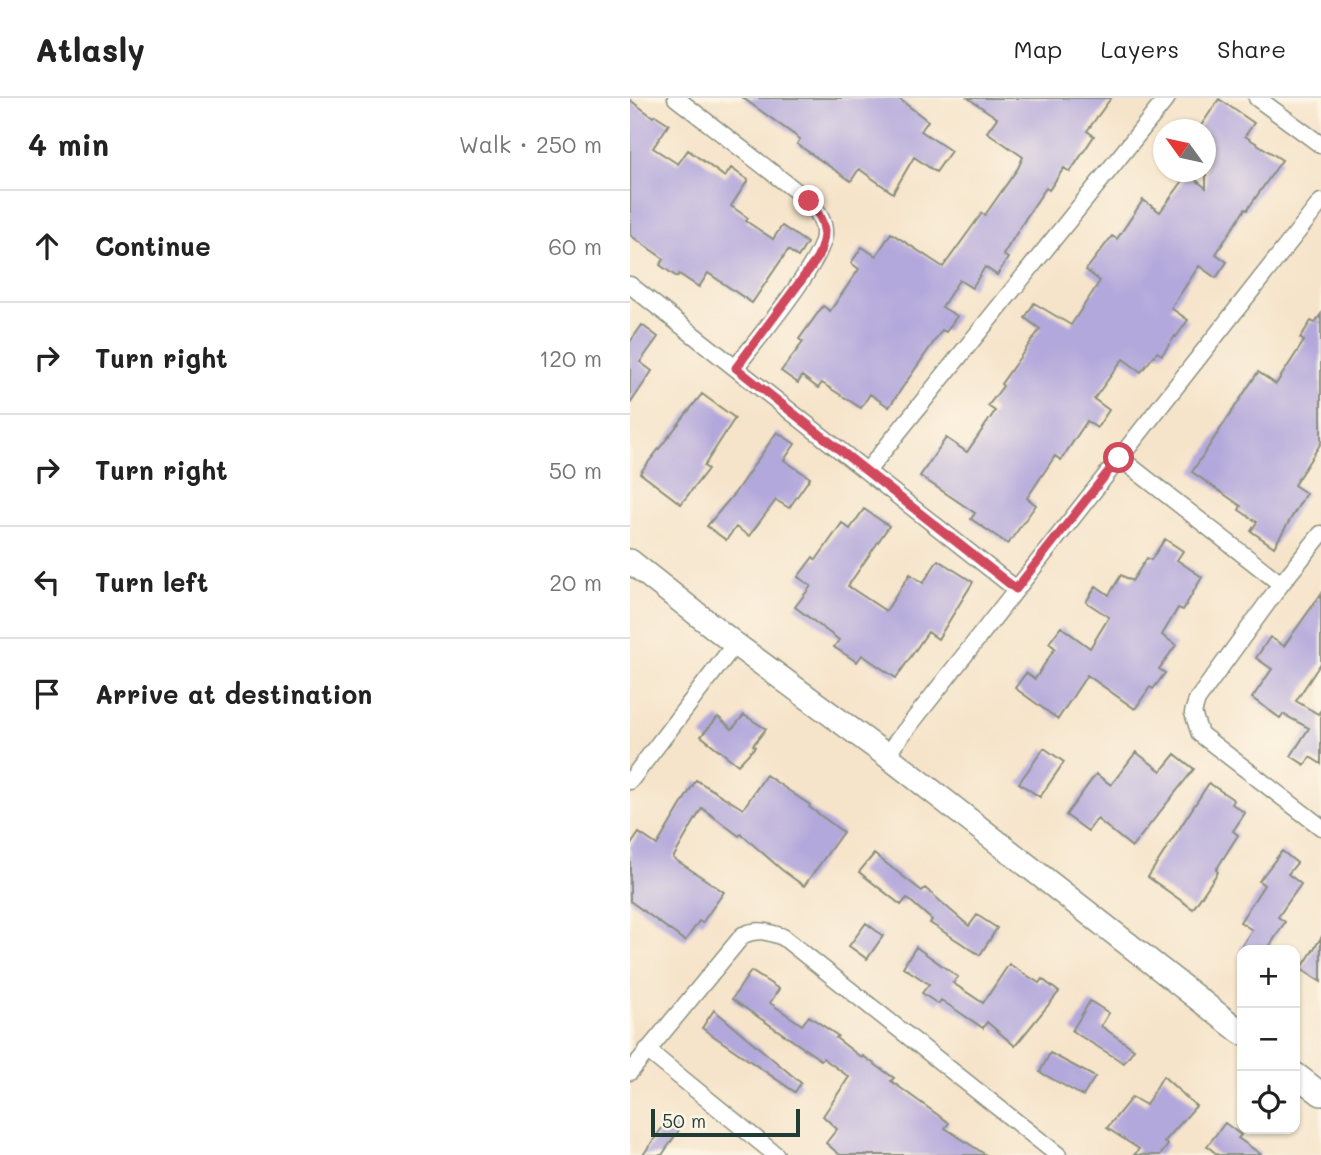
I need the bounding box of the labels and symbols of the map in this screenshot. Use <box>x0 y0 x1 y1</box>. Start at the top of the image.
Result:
north arrow <box>1153 119 1216 182</box>
route end <box>793 185 824 216</box>
route start <box>1103 442 1134 473</box>
scale bar <box>651 1106 800 1138</box>

